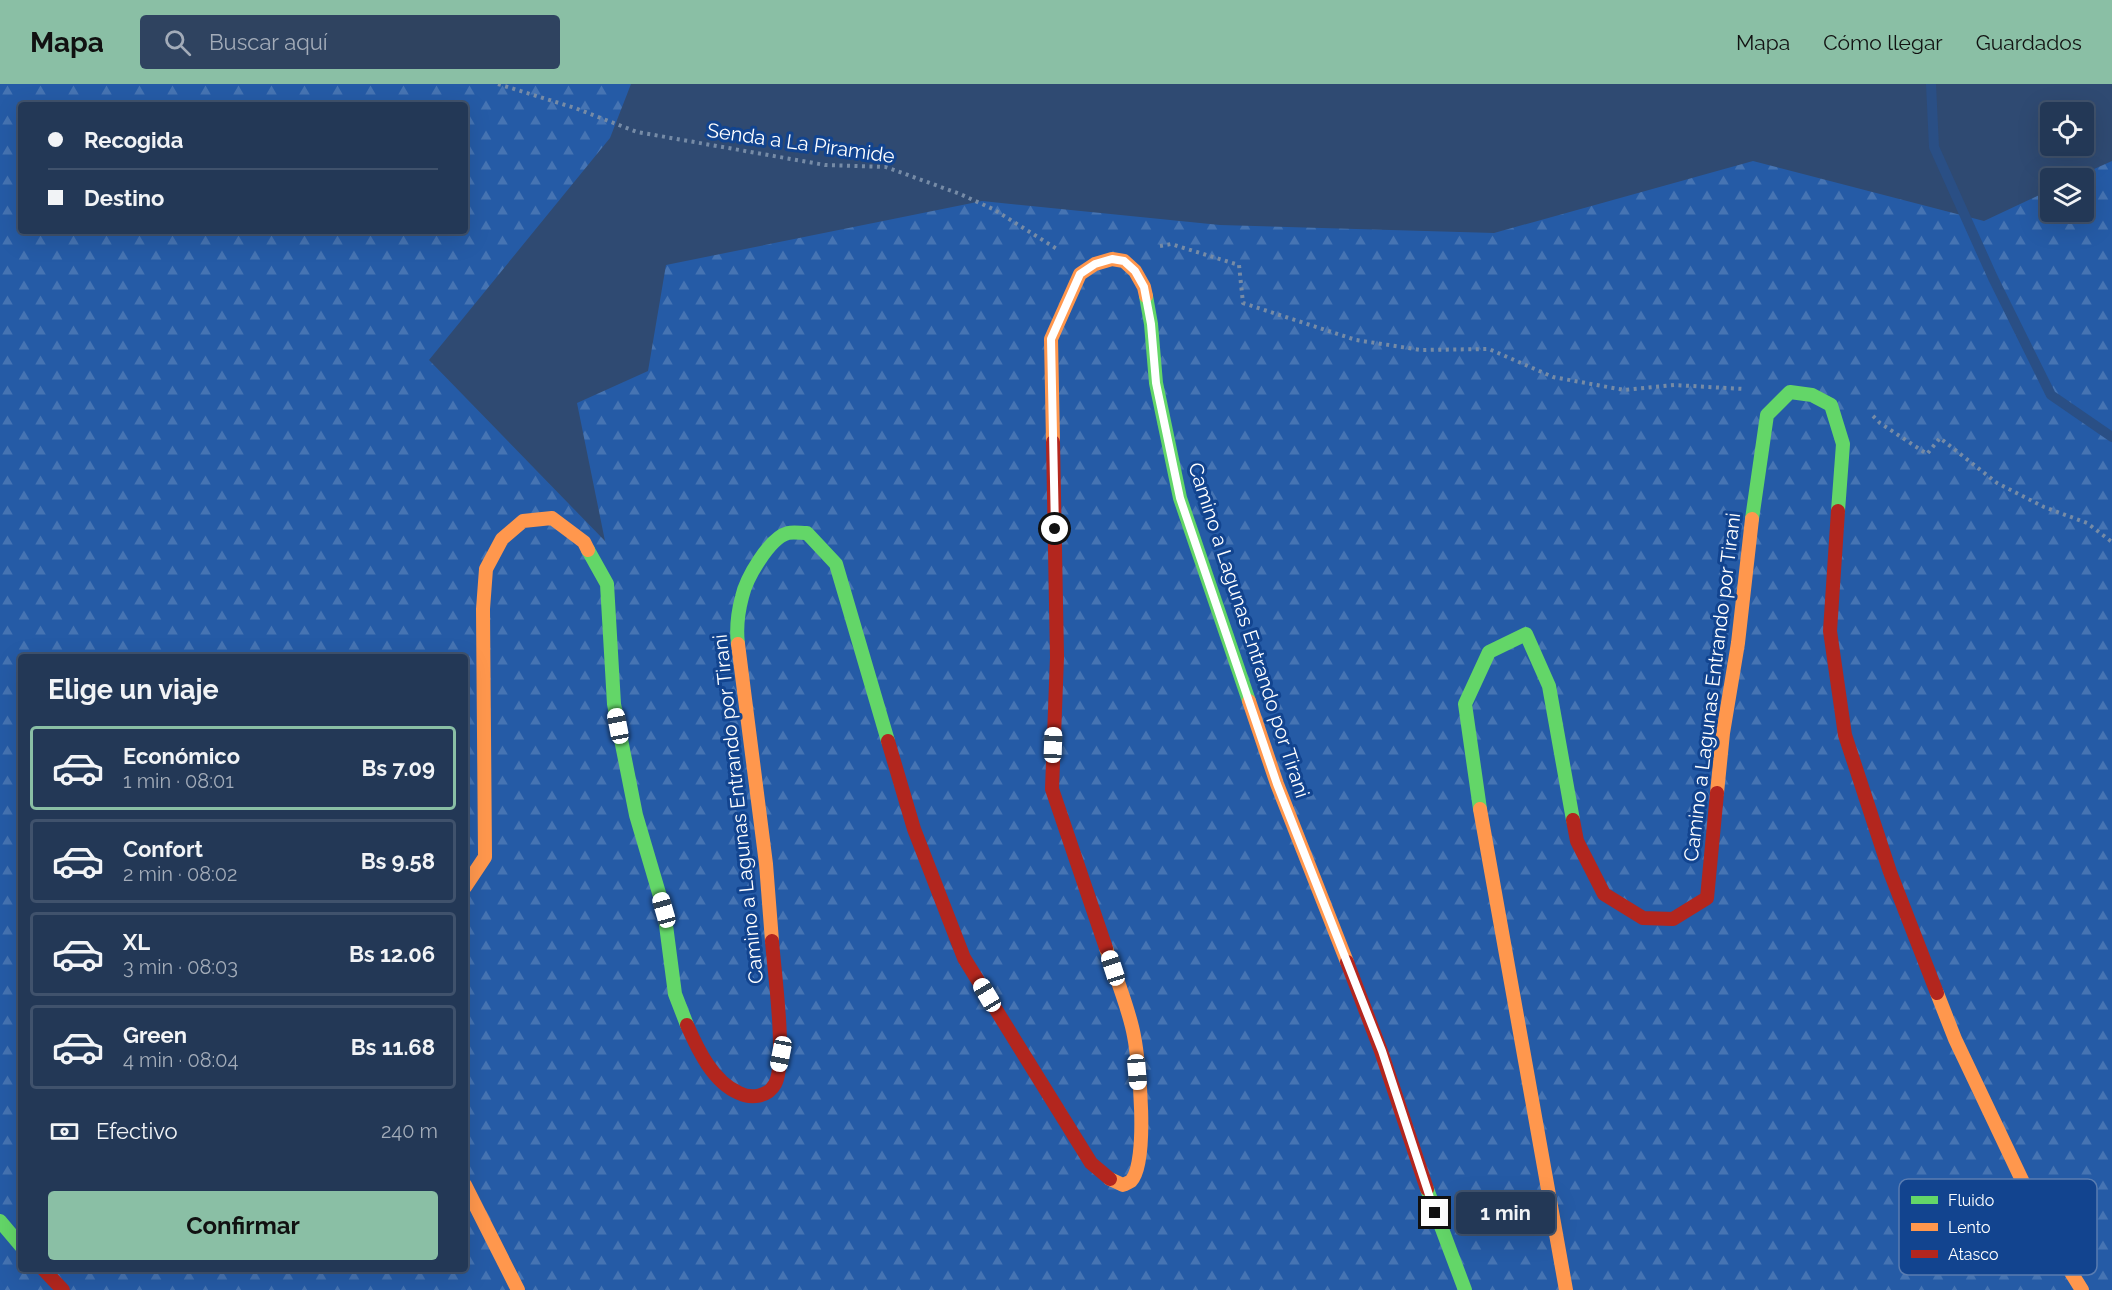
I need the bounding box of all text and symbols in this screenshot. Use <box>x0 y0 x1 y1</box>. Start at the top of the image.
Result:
search box <box>140 15 560 69</box>
text: Mapa <box>30 26 104 59</box>
icon: search <box>161 26 194 59</box>
text: Buscar aquí <box>209 29 328 55</box>
text: Mapa <box>1736 30 1790 55</box>
text: Cómo llegar <box>1823 30 1943 55</box>
text: Guardados <box>1976 30 2082 55</box>
map controls <box>2040 102 2094 222</box>
button: locate <box>2040 102 2094 156</box>
street label: Senda a La Piramide <box>706 118 897 168</box>
text: Recogida <box>84 127 183 153</box>
button: layers <box>2040 168 2094 222</box>
text: Destino <box>84 185 164 211</box>
street label: Camino a Lagunas Entrando por Tirani <box>1183 459 1315 801</box>
street label: Camino a Lagunas Entrando por Tirani <box>1679 511 1745 863</box>
route start <box>1041 515 1068 542</box>
street label: Camino a Lagunas Entrando por Tirani <box>708 633 768 985</box>
text: Elige un viaje <box>48 674 219 705</box>
car <box>606 707 630 745</box>
car <box>1043 727 1063 763</box>
icon: car <box>51 741 105 795</box>
text: Económico <box>123 743 240 769</box>
text: Bs 7.09 <box>362 755 435 781</box>
text: 1 min · 08:01 <box>123 769 234 793</box>
icon: car <box>51 834 105 888</box>
text: Confort <box>123 836 203 862</box>
text: Bs 9.58 <box>361 848 435 874</box>
text: 2 min · 08:02 <box>123 862 237 886</box>
car <box>650 890 678 930</box>
icon: car <box>51 927 105 981</box>
text: XL <box>123 929 150 955</box>
text: Bs 12.06 <box>349 941 435 967</box>
car <box>1099 948 1127 988</box>
text: 3 min · 08:03 <box>123 955 238 979</box>
car <box>970 975 1004 1015</box>
icon: car <box>51 1020 105 1074</box>
text: Green <box>123 1022 187 1048</box>
text: Bs 11.68 <box>351 1034 435 1060</box>
car <box>769 1035 793 1073</box>
text: 4 min · 08:04 <box>123 1048 238 1072</box>
car <box>1126 1053 1148 1091</box>
icon: cash <box>48 1115 81 1148</box>
text: Efectivo <box>96 1118 178 1144</box>
text: 240 m <box>381 1119 438 1143</box>
legend <box>1899 1179 2097 1275</box>
button: Confirmar <box>48 1191 438 1260</box>
text: Fluido <box>1948 1191 1994 1210</box>
callout: 1 min <box>1456 1192 1555 1234</box>
route end <box>1421 1199 1448 1226</box>
text: 1 min <box>1480 1201 1531 1225</box>
text: Lento <box>1948 1218 1991 1237</box>
text: Atasco <box>1948 1245 1999 1264</box>

